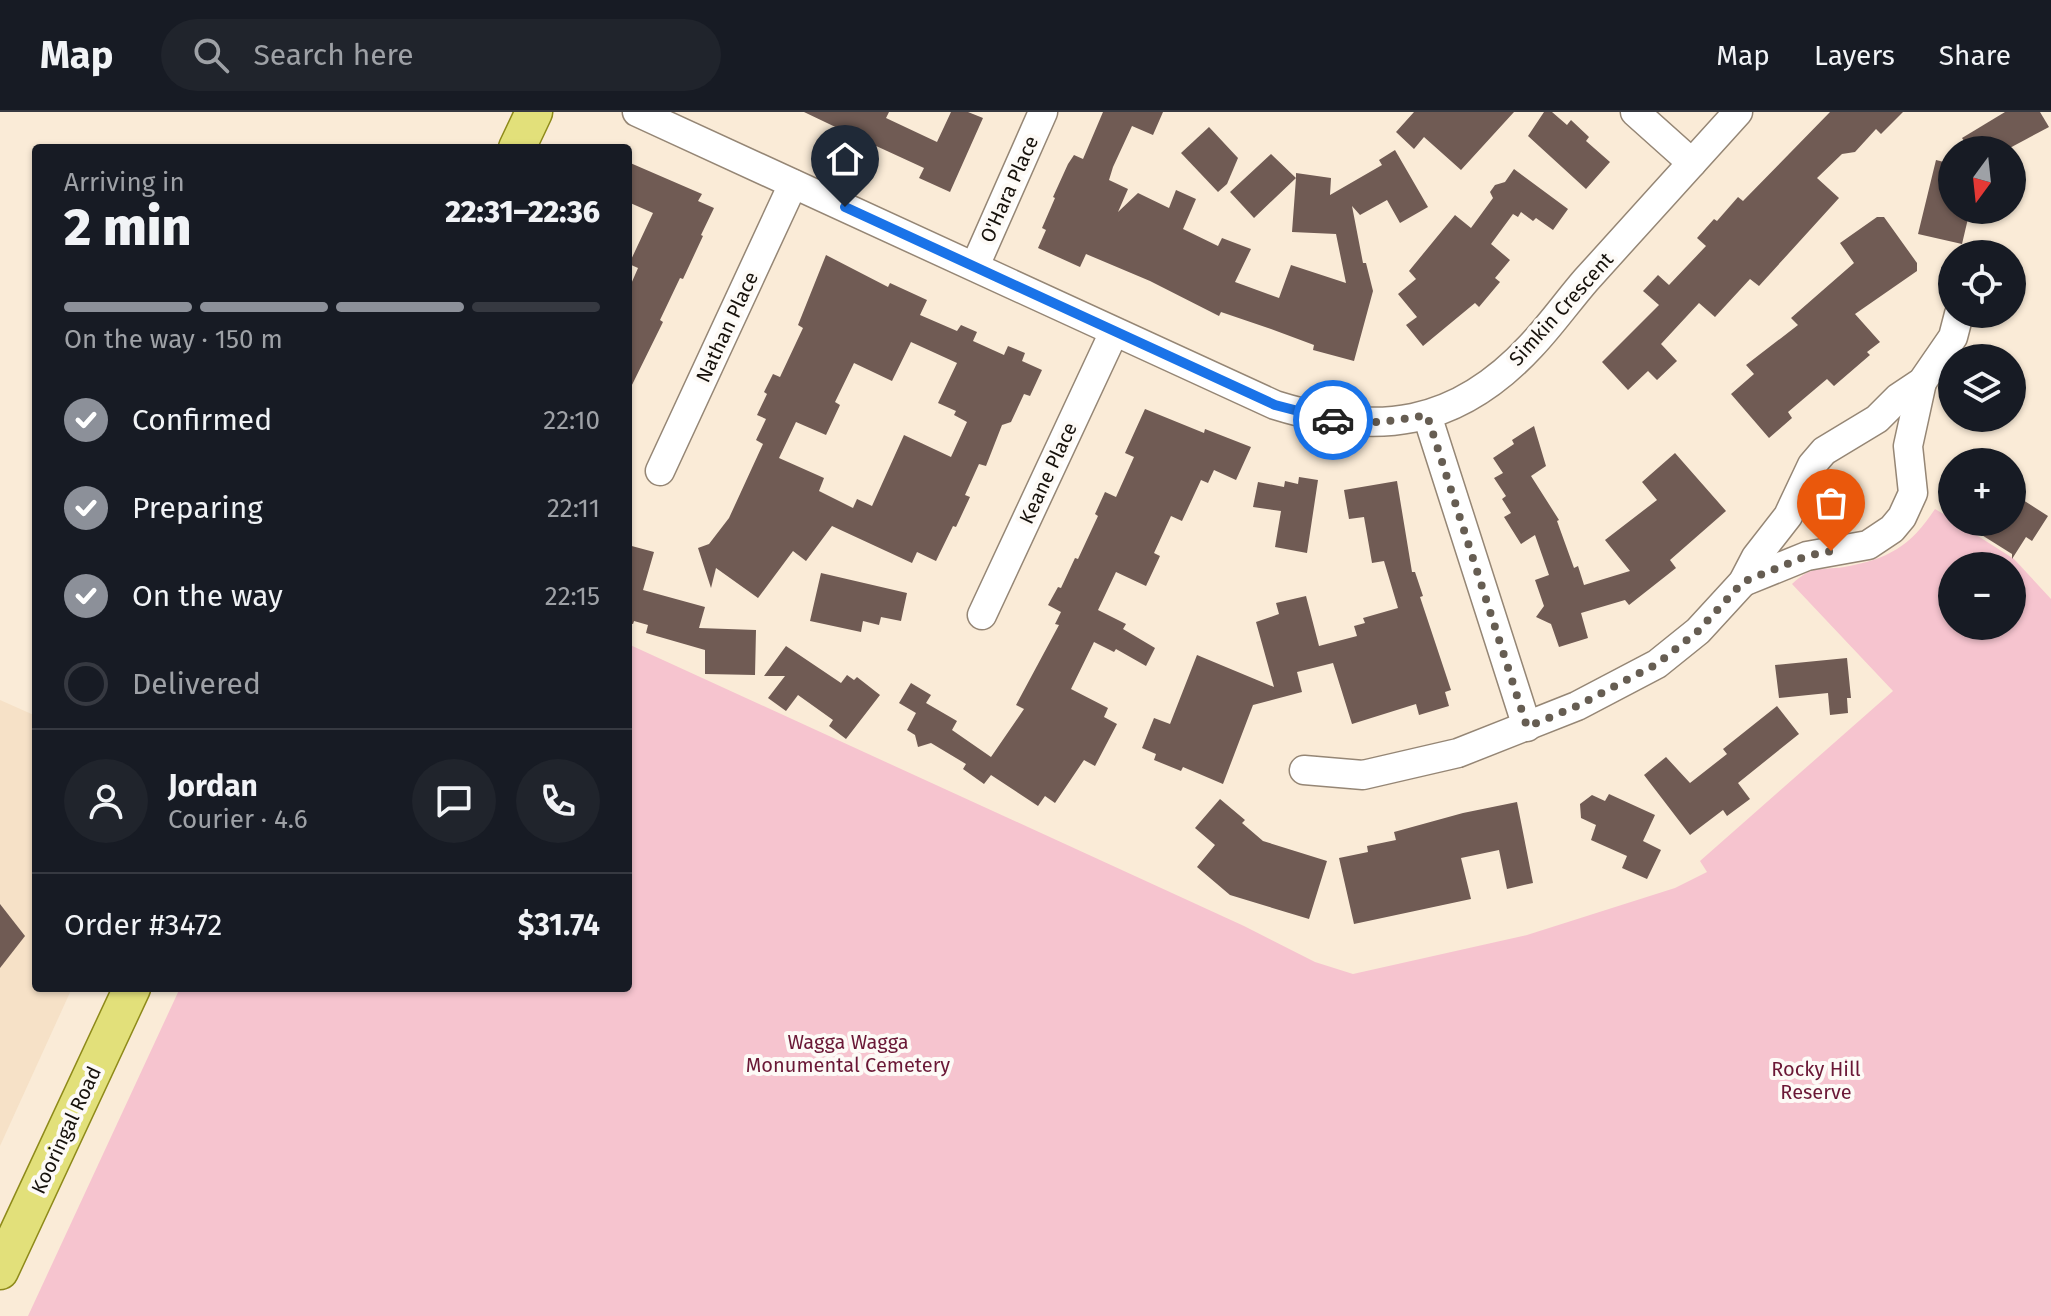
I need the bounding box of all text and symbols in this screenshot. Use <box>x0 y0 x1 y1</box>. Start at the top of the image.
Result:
search box <box>161 19 721 91</box>
text: Map <box>40 32 113 78</box>
icon: search <box>189 33 233 77</box>
text: Search here <box>253 37 414 73</box>
text: Map <box>1716 39 1770 72</box>
text: Layers <box>1814 39 1895 72</box>
text: Share <box>1939 39 2011 72</box>
pin <box>811 125 879 207</box>
street label: O'Hara Place <box>975 132 1043 246</box>
north arrow <box>1938 136 2026 224</box>
map controls <box>1938 136 2026 640</box>
icon: home <box>823 137 867 181</box>
text: Arriving in <box>64 167 185 198</box>
text: 22:31–22:36 <box>445 194 600 230</box>
text: 2 min <box>64 196 191 259</box>
button: locate <box>1938 240 2026 328</box>
street label: Simkin Crescent <box>1504 247 1619 370</box>
street label: Nathan Place <box>691 268 763 386</box>
text: On the way · 150 m <box>64 324 283 355</box>
button: layers <box>1938 344 2026 432</box>
courier <box>1293 380 1373 460</box>
icon: check <box>64 398 108 442</box>
icon: car <box>1311 398 1355 442</box>
text: Confirmed <box>132 402 272 438</box>
text: 22:10 <box>543 405 600 436</box>
street label: Keane Place <box>1014 418 1082 528</box>
button: + <box>1938 448 2026 536</box>
pin <box>1797 469 1865 551</box>
icon: bag <box>1809 481 1853 525</box>
icon: check <box>64 486 108 530</box>
text: Preparing <box>132 490 263 526</box>
text: 22:11 <box>547 493 600 524</box>
button: − <box>1938 552 2026 640</box>
icon: check <box>64 574 108 618</box>
text: On the way <box>132 578 283 614</box>
text: 22:15 <box>545 581 600 612</box>
text: Delivered <box>132 666 261 702</box>
button: person <box>64 759 148 843</box>
button: chat <box>412 759 496 843</box>
button: phone <box>516 759 600 843</box>
text: Jordan <box>168 768 258 804</box>
text: Courier · 4.6 <box>168 804 308 835</box>
text: Order #3472 <box>64 907 222 943</box>
text: $31.74 <box>518 907 600 943</box>
park label: Wagga Wagga Monumental Cemetery <box>746 1030 950 1077</box>
park label: Rocky Hill Reserve <box>1771 1057 1861 1104</box>
street label: Kooringal Road <box>26 1062 106 1198</box>

